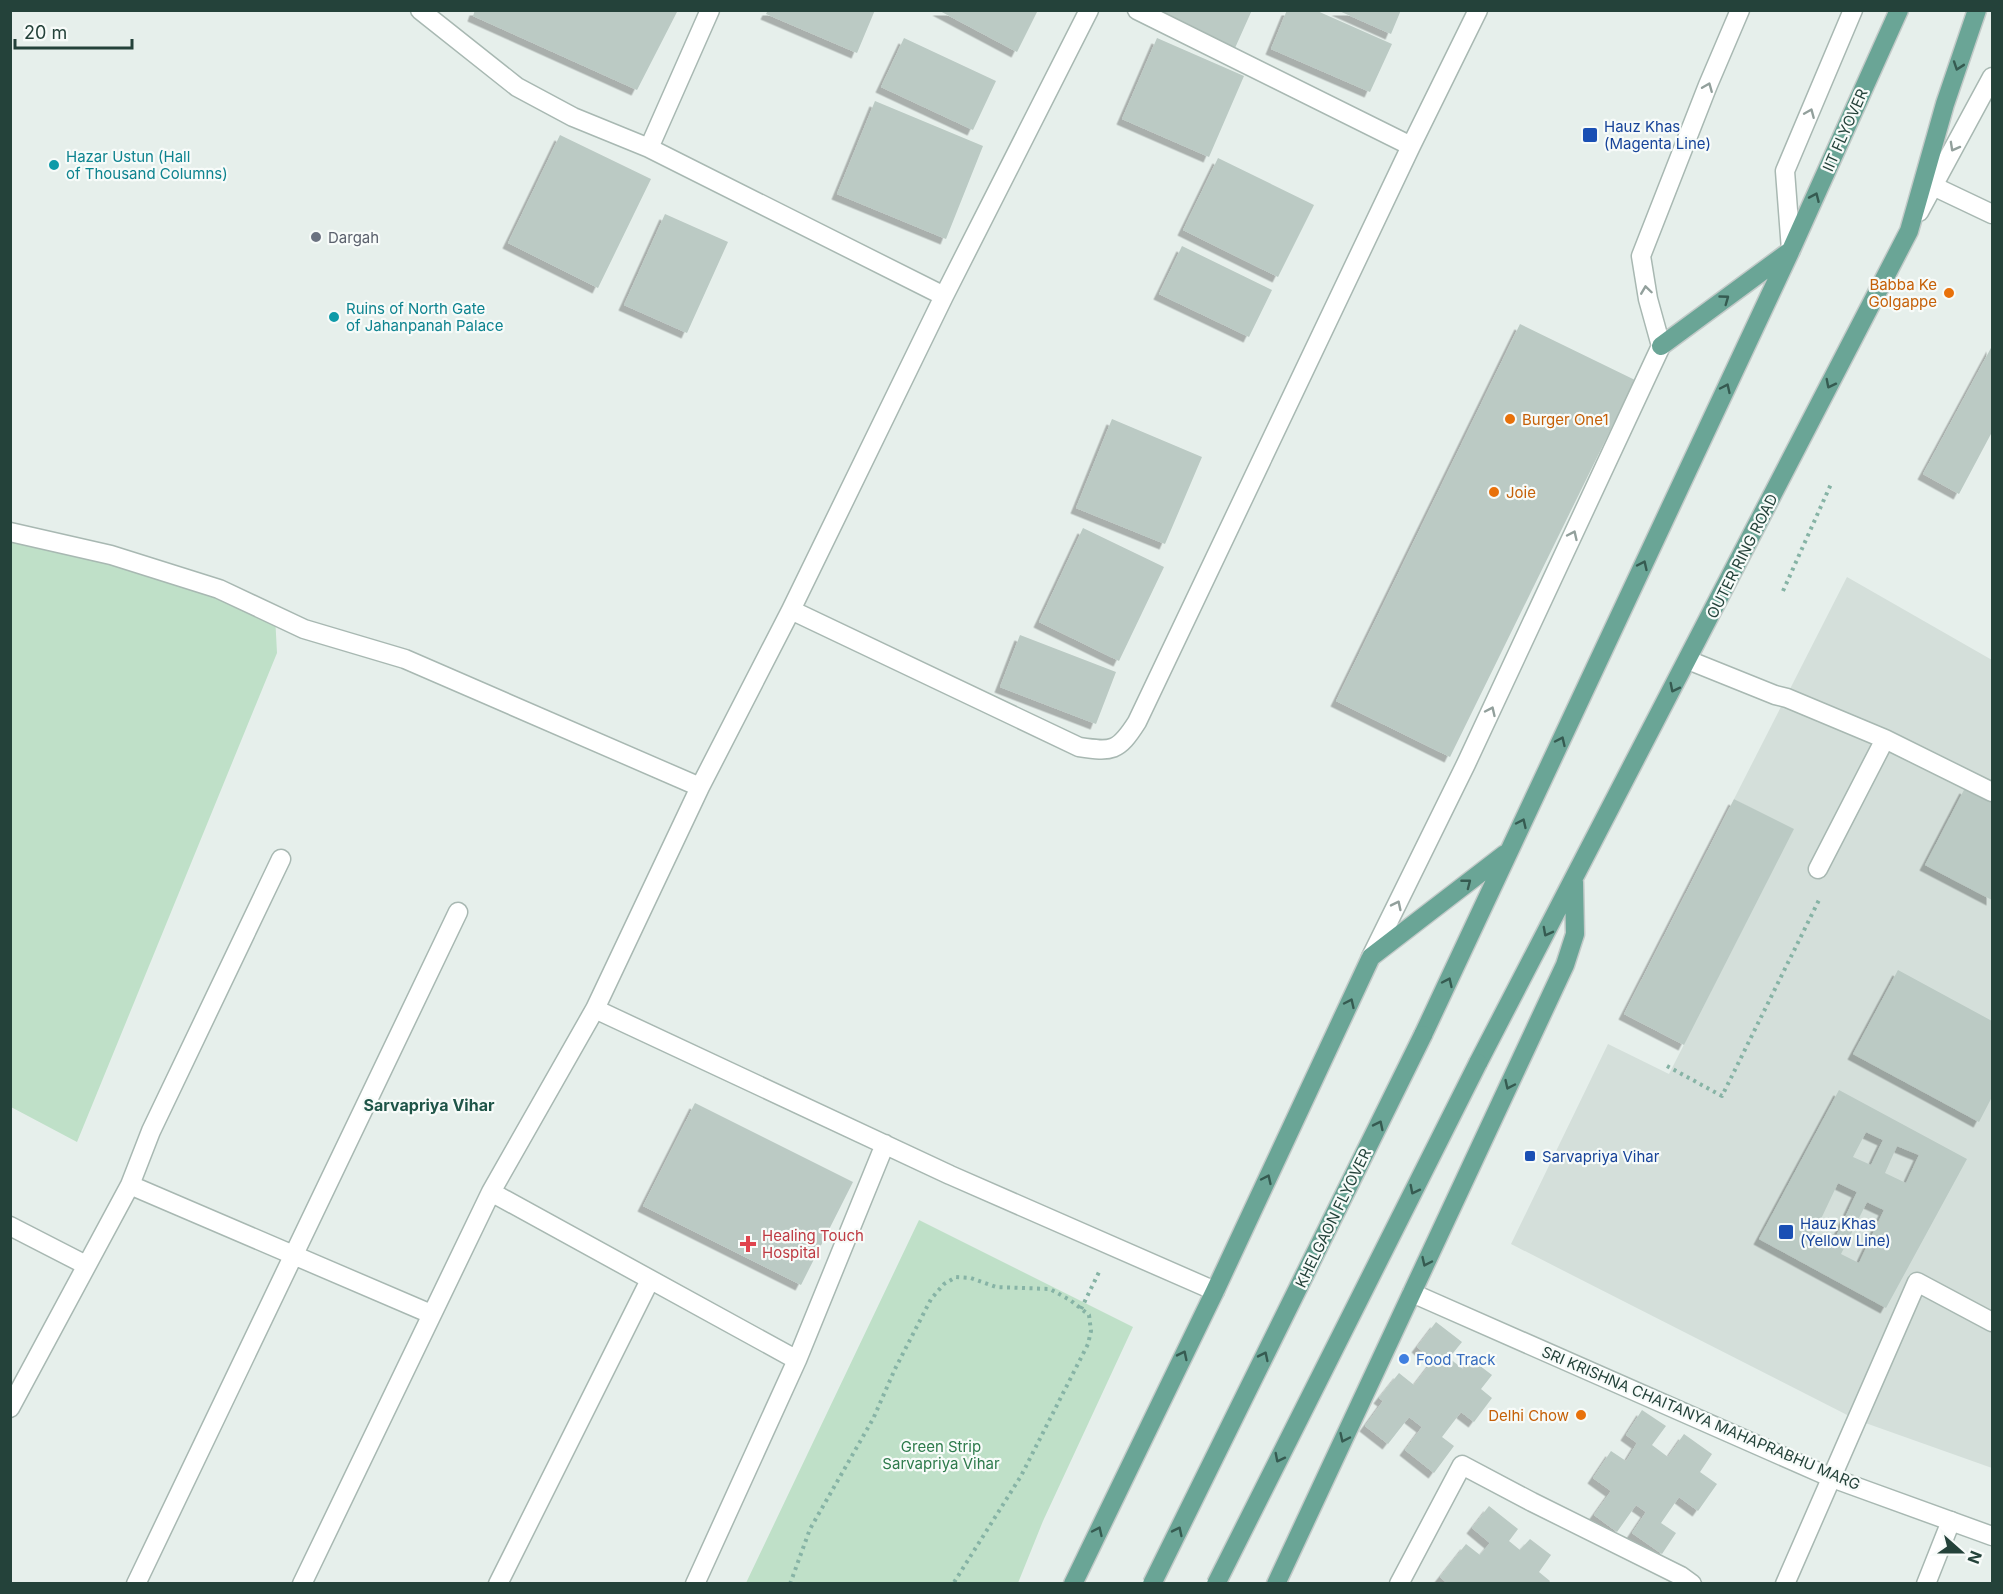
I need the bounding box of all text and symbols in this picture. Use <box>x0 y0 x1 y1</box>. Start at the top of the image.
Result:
scale bar <box>15 12 132 50</box>
text: 20 m <box>24 22 67 43</box>
one-way arrow <box>1953 60 1966 71</box>
one-way arrow <box>1701 82 1713 93</box>
street label: IIT FLYOVER <box>1818 85 1872 174</box>
one-way arrow <box>1803 108 1815 119</box>
place label: Hauz Khas (Magenta Line) <box>1604 117 1711 153</box>
marker: Hauz Khas (Magenta Line) <box>1581 126 1599 144</box>
one-way arrow <box>1950 141 1961 151</box>
place label: Hazar Ustun (Hall of Thousand Columns) <box>66 147 228 183</box>
marker: Hazar Ustun (Hall of Thousand Columns) <box>47 158 61 172</box>
one-way arrow <box>1808 192 1820 203</box>
place label: Dargah <box>328 228 379 247</box>
marker: Dargah <box>309 230 323 244</box>
place label: Babba Ke Golgappe <box>1868 275 1937 311</box>
one-way arrow <box>1641 285 1653 294</box>
marker: Babba Ke Golgappe <box>1942 286 1956 300</box>
one-way arrow <box>1718 295 1729 306</box>
place label: Ruins of North Gate of Jahanpanah Palace <box>346 299 503 335</box>
marker: Ruins of North Gate of Jahanpanah Palace <box>327 310 341 324</box>
one-way arrow <box>1826 378 1837 389</box>
one-way arrow <box>1719 384 1731 395</box>
place label: Burger One1 <box>1522 410 1609 429</box>
marker: Burger One1 <box>1503 412 1517 426</box>
place label: Joie <box>1506 483 1536 502</box>
marker: Joie <box>1487 485 1501 499</box>
street label: OUTER RING ROAD <box>1702 490 1782 622</box>
one-way arrow <box>1566 530 1578 541</box>
one-way arrow <box>1636 560 1648 571</box>
one-way arrow <box>1669 682 1681 693</box>
one-way arrow <box>1483 707 1495 718</box>
one-way arrow <box>1553 737 1565 748</box>
one-way arrow <box>1515 818 1527 829</box>
one-way arrow <box>1461 879 1472 890</box>
one-way arrow <box>1389 900 1401 911</box>
one-way arrow <box>1543 926 1554 936</box>
one-way arrow <box>1440 978 1452 989</box>
one-way arrow <box>1342 998 1354 1009</box>
one-way arrow <box>1504 1078 1516 1089</box>
district label: Sarvapriya Vihar <box>364 1095 495 1115</box>
one-way arrow <box>1371 1120 1383 1131</box>
street label: KHELGAON FLYOVER <box>1291 1145 1375 1291</box>
place label: Sarvapriya Vihar <box>1542 1147 1660 1166</box>
marker: Sarvapriya Vihar <box>1523 1149 1537 1163</box>
one-way arrow <box>1260 1175 1272 1186</box>
one-way arrow <box>1410 1184 1422 1195</box>
place label: Hauz Khas (Yellow Line) <box>1800 1214 1891 1250</box>
marker: Hauz Khas (Yellow Line) <box>1777 1223 1795 1241</box>
place label: Healing Touch Hospital <box>762 1226 864 1262</box>
marker: Healing Touch Hospital <box>739 1235 757 1253</box>
one-way arrow <box>1422 1255 1434 1266</box>
street label: SRI KRISHNA CHAITANYA MAHAPRABHU MARG <box>1539 1342 1863 1494</box>
place label: Food Track <box>1416 1350 1496 1369</box>
one-way arrow <box>1176 1351 1187 1362</box>
one-way arrow <box>1257 1352 1269 1363</box>
marker: Food Track <box>1397 1352 1411 1366</box>
place label: Delhi Chow <box>1488 1406 1569 1425</box>
marker: Delhi Chow <box>1574 1408 1588 1422</box>
one-way arrow <box>1339 1432 1351 1443</box>
park label: Green Strip Sarvapriya Vihar <box>882 1437 1000 1473</box>
one-way arrow <box>1275 1452 1287 1463</box>
north arrow <box>1931 1522 1991 1582</box>
one-way arrow <box>1091 1526 1103 1537</box>
one-way arrow <box>1170 1526 1182 1537</box>
text: N <box>1963 1548 1987 1567</box>

